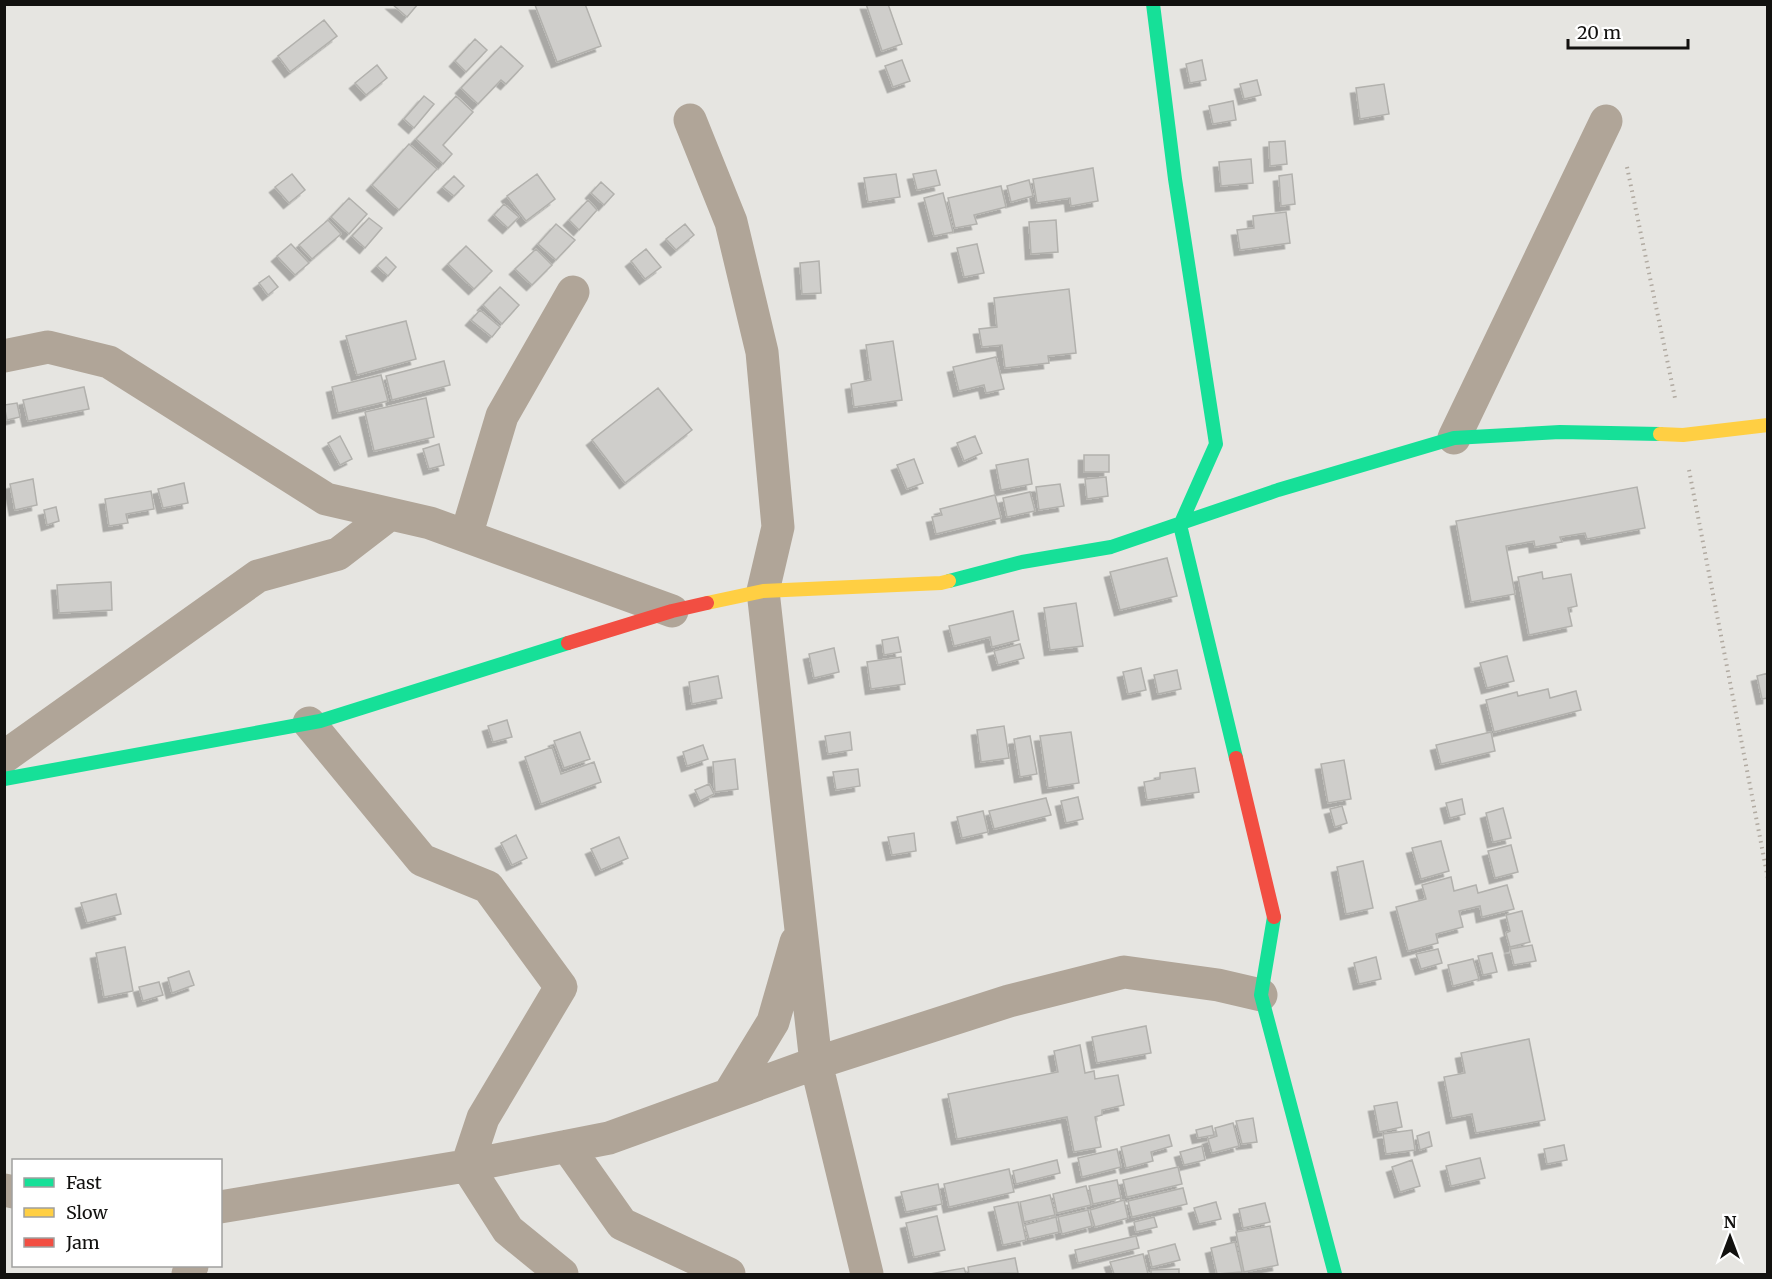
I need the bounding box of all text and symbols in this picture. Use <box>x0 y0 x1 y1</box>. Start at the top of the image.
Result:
scale bar <box>1568 12 1688 50</box>
text: 20 m <box>1577 21 1621 44</box>
legend <box>12 1159 222 1267</box>
text: Fast <box>66 1171 102 1194</box>
text: Slow <box>66 1201 109 1224</box>
north arrow <box>1700 1207 1760 1267</box>
text: N <box>1724 1212 1737 1232</box>
text: Jam <box>65 1231 100 1254</box>

